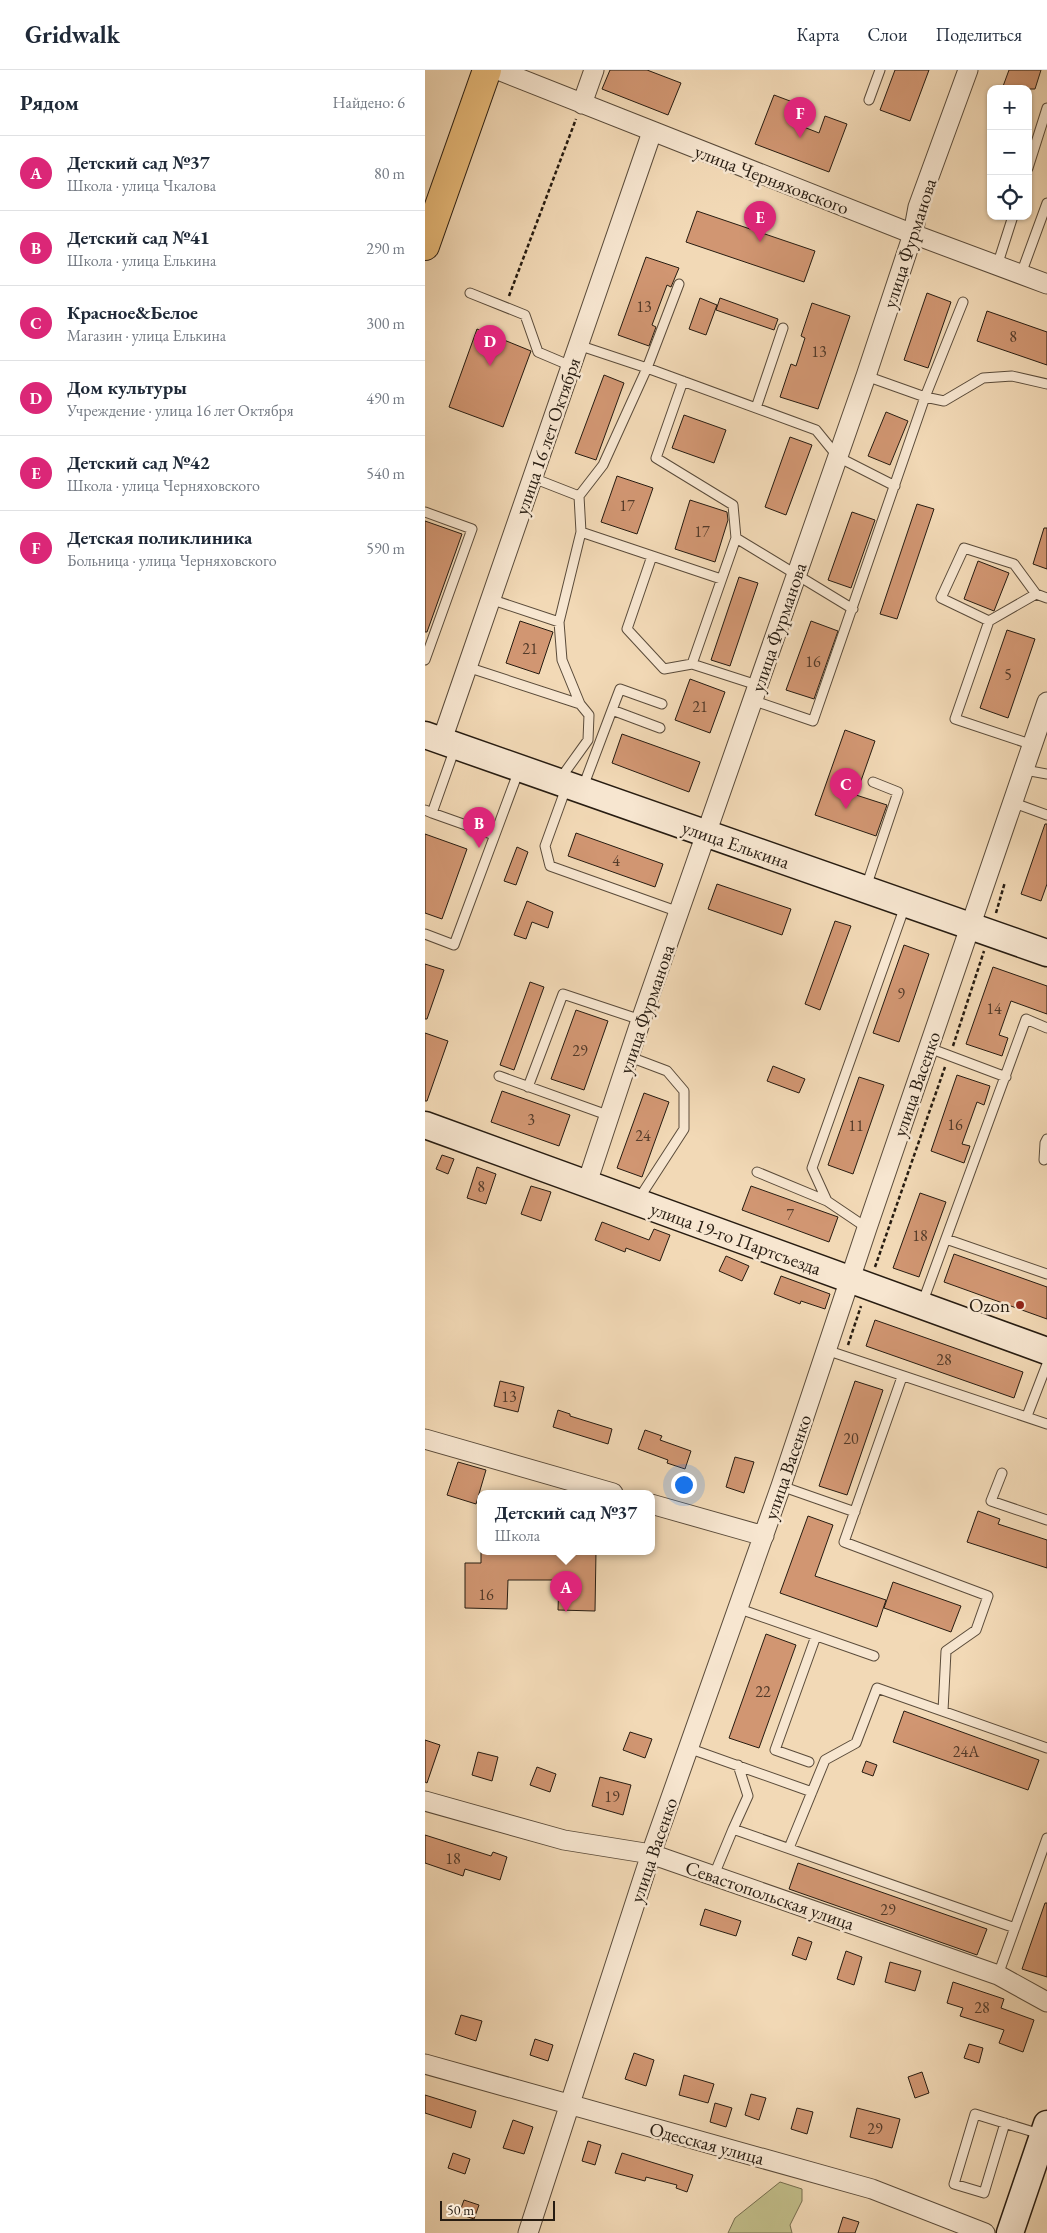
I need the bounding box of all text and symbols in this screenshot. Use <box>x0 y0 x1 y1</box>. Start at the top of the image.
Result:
text: Gridwalk <box>25 19 120 50</box>
text: Карта <box>797 23 840 46</box>
text: Слои <box>868 23 907 46</box>
text: Поделиться <box>935 23 1022 46</box>
map controls <box>987 85 1032 220</box>
button: + <box>987 85 1032 130</box>
text: Рядом <box>20 89 79 116</box>
text: Найдено: 6 <box>333 92 405 113</box>
pin: F <box>784 97 816 138</box>
button: − <box>987 130 1032 175</box>
street label: улица Черняховского <box>691 138 853 220</box>
text: Детский сад №37 <box>67 150 210 175</box>
text: A <box>30 163 42 184</box>
text: 80 m <box>374 163 405 184</box>
text: Школа · улица Чкалова <box>67 175 216 196</box>
street label: улица Фурманова <box>877 175 942 311</box>
button: locate <box>987 175 1032 220</box>
pin: E <box>744 201 776 242</box>
text: Детский сад №41 <box>67 225 210 250</box>
text: B <box>31 238 41 259</box>
text: 290 m <box>366 238 405 259</box>
text: Школа · улица Елькина <box>67 250 216 271</box>
house number: 13 <box>636 296 652 317</box>
text: Красное&Белое <box>67 300 198 325</box>
text: C <box>30 313 42 334</box>
text: 300 m <box>366 313 405 334</box>
text: Магазин · улица Елькина <box>67 325 226 346</box>
pin: D <box>474 325 506 366</box>
house number: 8 <box>1009 326 1017 347</box>
house number: 13 <box>811 341 827 362</box>
street label: улица 16 лет Октября <box>509 354 586 518</box>
text: Дом культуры <box>67 375 187 400</box>
text: D <box>30 388 42 409</box>
text: 490 m <box>366 388 405 409</box>
text: Учреждение · улица 16 лет Октября <box>67 400 294 421</box>
text: Детский сад №42 <box>67 450 210 475</box>
text: E <box>31 463 41 484</box>
text: 540 m <box>366 463 405 484</box>
text: Школа · улица Черняховского <box>67 475 260 496</box>
house number: 17 <box>619 495 635 516</box>
house number: 17 <box>694 521 710 542</box>
text: Детская поликлиника <box>67 525 252 550</box>
text: F <box>32 538 40 559</box>
text: 590 m <box>366 538 405 559</box>
text: Больница · улица Черняховского <box>67 550 277 571</box>
street label: улица Фурманова <box>745 559 812 695</box>
house number: 21 <box>522 638 538 659</box>
house number: 16 <box>805 651 821 672</box>
house number: 5 <box>1004 664 1012 685</box>
house number: 21 <box>692 696 708 717</box>
pin: C <box>830 768 862 809</box>
pin: B <box>463 807 495 848</box>
street label: улица Елькина <box>679 814 793 875</box>
house number: 4 <box>612 850 620 871</box>
street label: улица Фурманова <box>613 941 680 1077</box>
house number: 9 <box>897 983 905 1004</box>
house number: 14 <box>986 998 1002 1019</box>
street label: улица Васенко <box>887 1028 946 1140</box>
house number: 29 <box>572 1040 588 1061</box>
house number: 3 <box>527 1109 535 1130</box>
house number: 16 <box>947 1114 963 1135</box>
house number: 11 <box>848 1115 864 1136</box>
house number: 24 <box>635 1125 651 1146</box>
house number: 8 <box>477 1176 485 1197</box>
street label: улица 19-го Партсъезда <box>647 1196 825 1281</box>
house number: 7 <box>786 1204 794 1225</box>
house number: 18 <box>912 1225 928 1246</box>
place label: Ozon <box>969 1293 1010 1318</box>
marker: Ozon <box>1014 1299 1026 1311</box>
house number: 28 <box>936 1349 952 1370</box>
house number: 13 <box>501 1386 517 1407</box>
street label: улица Васенко <box>758 1411 817 1523</box>
house number: 20 <box>843 1428 859 1449</box>
your location <box>671 1472 697 1498</box>
popup <box>477 1490 655 1555</box>
text: Детский сад №37 <box>495 1500 637 1525</box>
text: Школа <box>495 1525 540 1546</box>
pin: A <box>550 1571 582 1612</box>
house number: 16 <box>478 1584 494 1605</box>
house number: 22 <box>755 1681 771 1702</box>
house number: 24А <box>953 1741 980 1762</box>
house number: 19 <box>604 1786 620 1807</box>
street label: улица Васенко <box>624 1794 683 1906</box>
house number: 18 <box>445 1848 461 1869</box>
street label: Севастопольская улица <box>682 1855 858 1936</box>
house number: 29 <box>880 1899 896 1920</box>
house number: 28 <box>974 1997 990 2018</box>
street label: Одесская улица <box>647 2116 767 2171</box>
house number: 29 <box>867 2118 883 2139</box>
scale bar <box>440 2198 555 2221</box>
text: 50 m <box>447 2201 474 2219</box>

